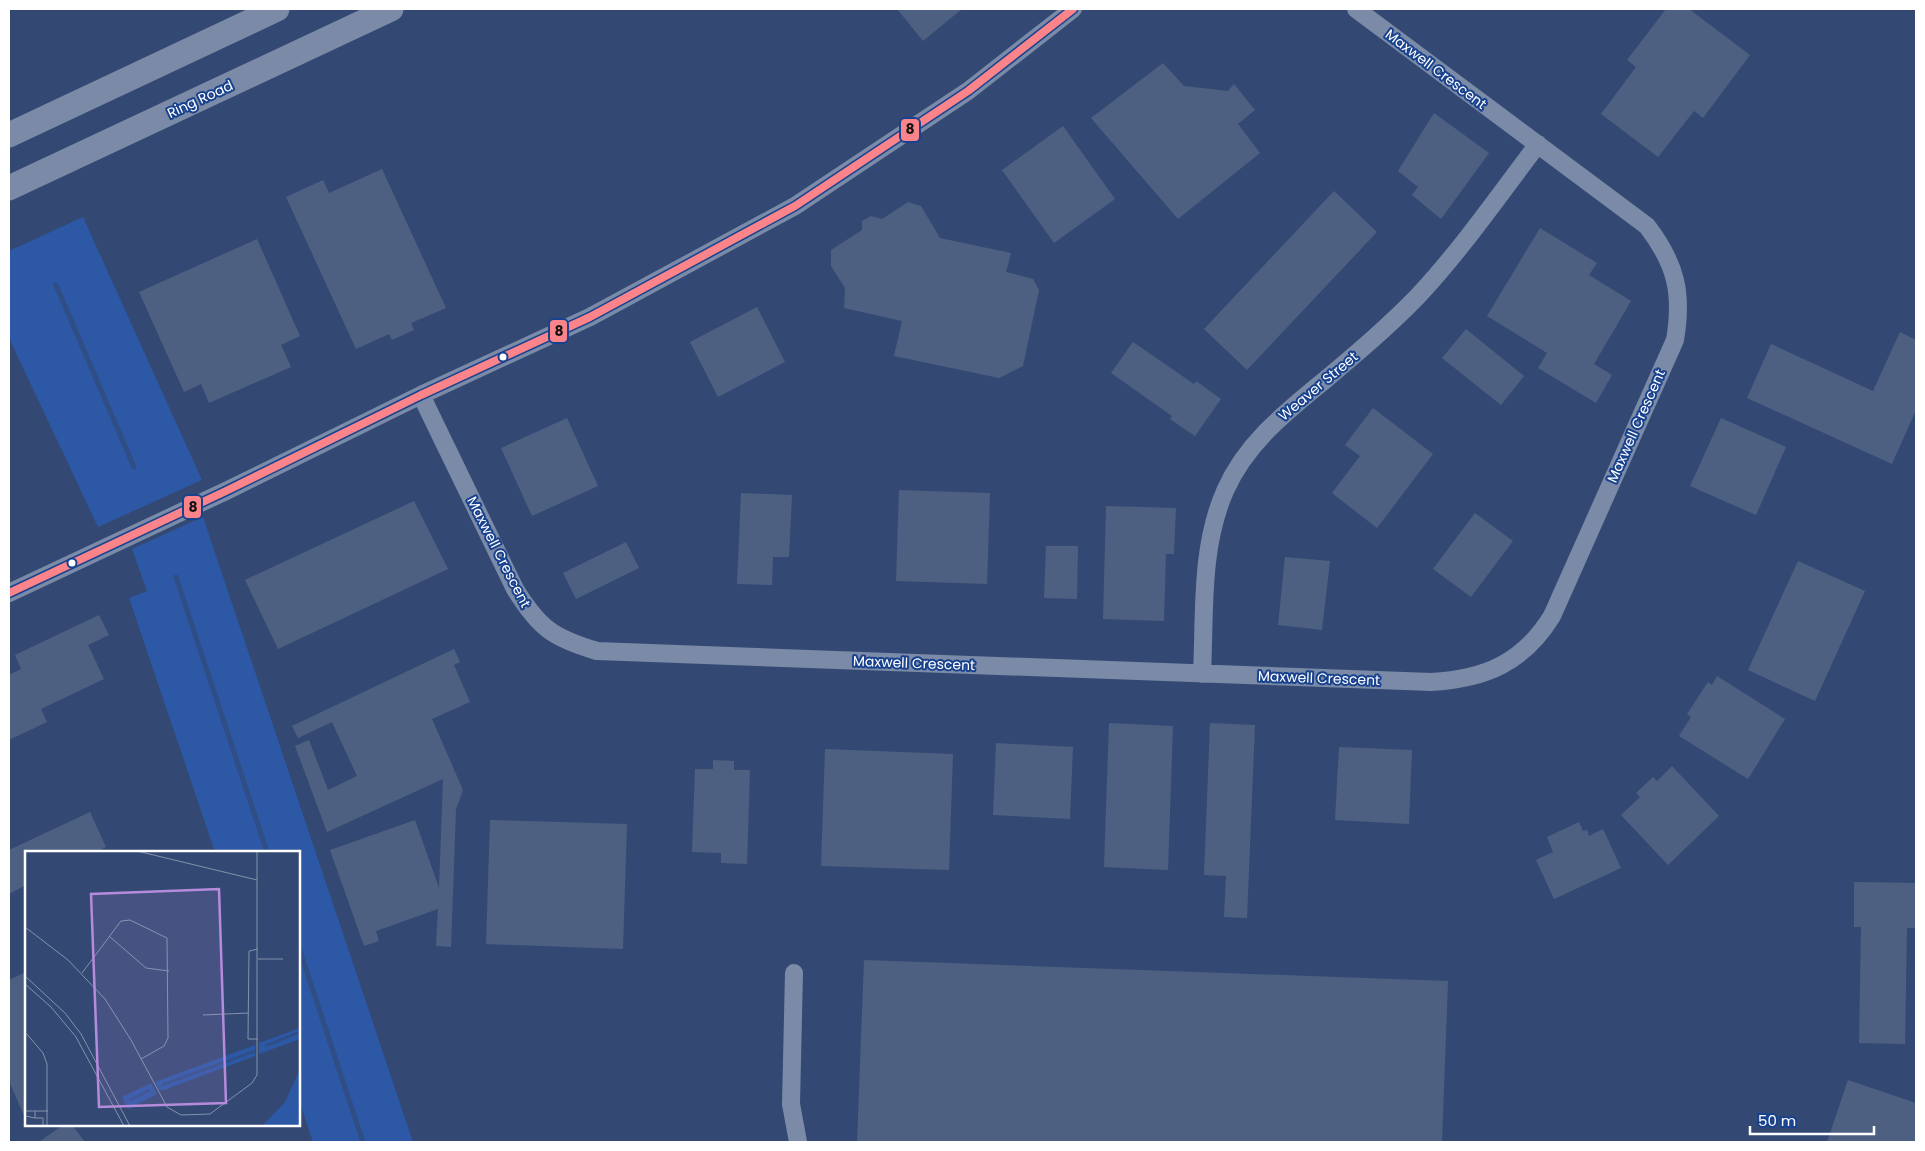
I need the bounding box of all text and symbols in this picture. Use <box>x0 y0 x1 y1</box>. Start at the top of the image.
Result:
street label: Maxwell Crescent <box>1381 24 1491 114</box>
street label: Ring Road <box>164 75 236 123</box>
line badge: 8 <box>900 118 920 142</box>
text: 8 <box>905 119 915 139</box>
line badge: 8 <box>549 319 568 343</box>
text: 8 <box>554 321 564 341</box>
street label: Weaver Street <box>1274 347 1362 425</box>
unlabelled marker <box>498 352 508 362</box>
street label: Maxwell Crescent <box>1602 366 1670 486</box>
street label: Maxwell Crescent <box>462 493 536 611</box>
line badge: 8 <box>183 495 202 519</box>
text: 8 <box>188 497 198 517</box>
unlabelled marker <box>67 558 77 568</box>
street label: Maxwell Crescent <box>853 651 975 675</box>
street label: Maxwell Crescent <box>1258 666 1380 690</box>
inset map <box>25 851 300 1126</box>
scale bar <box>1750 1104 1874 1136</box>
text: 50 m <box>1758 1110 1796 1131</box>

